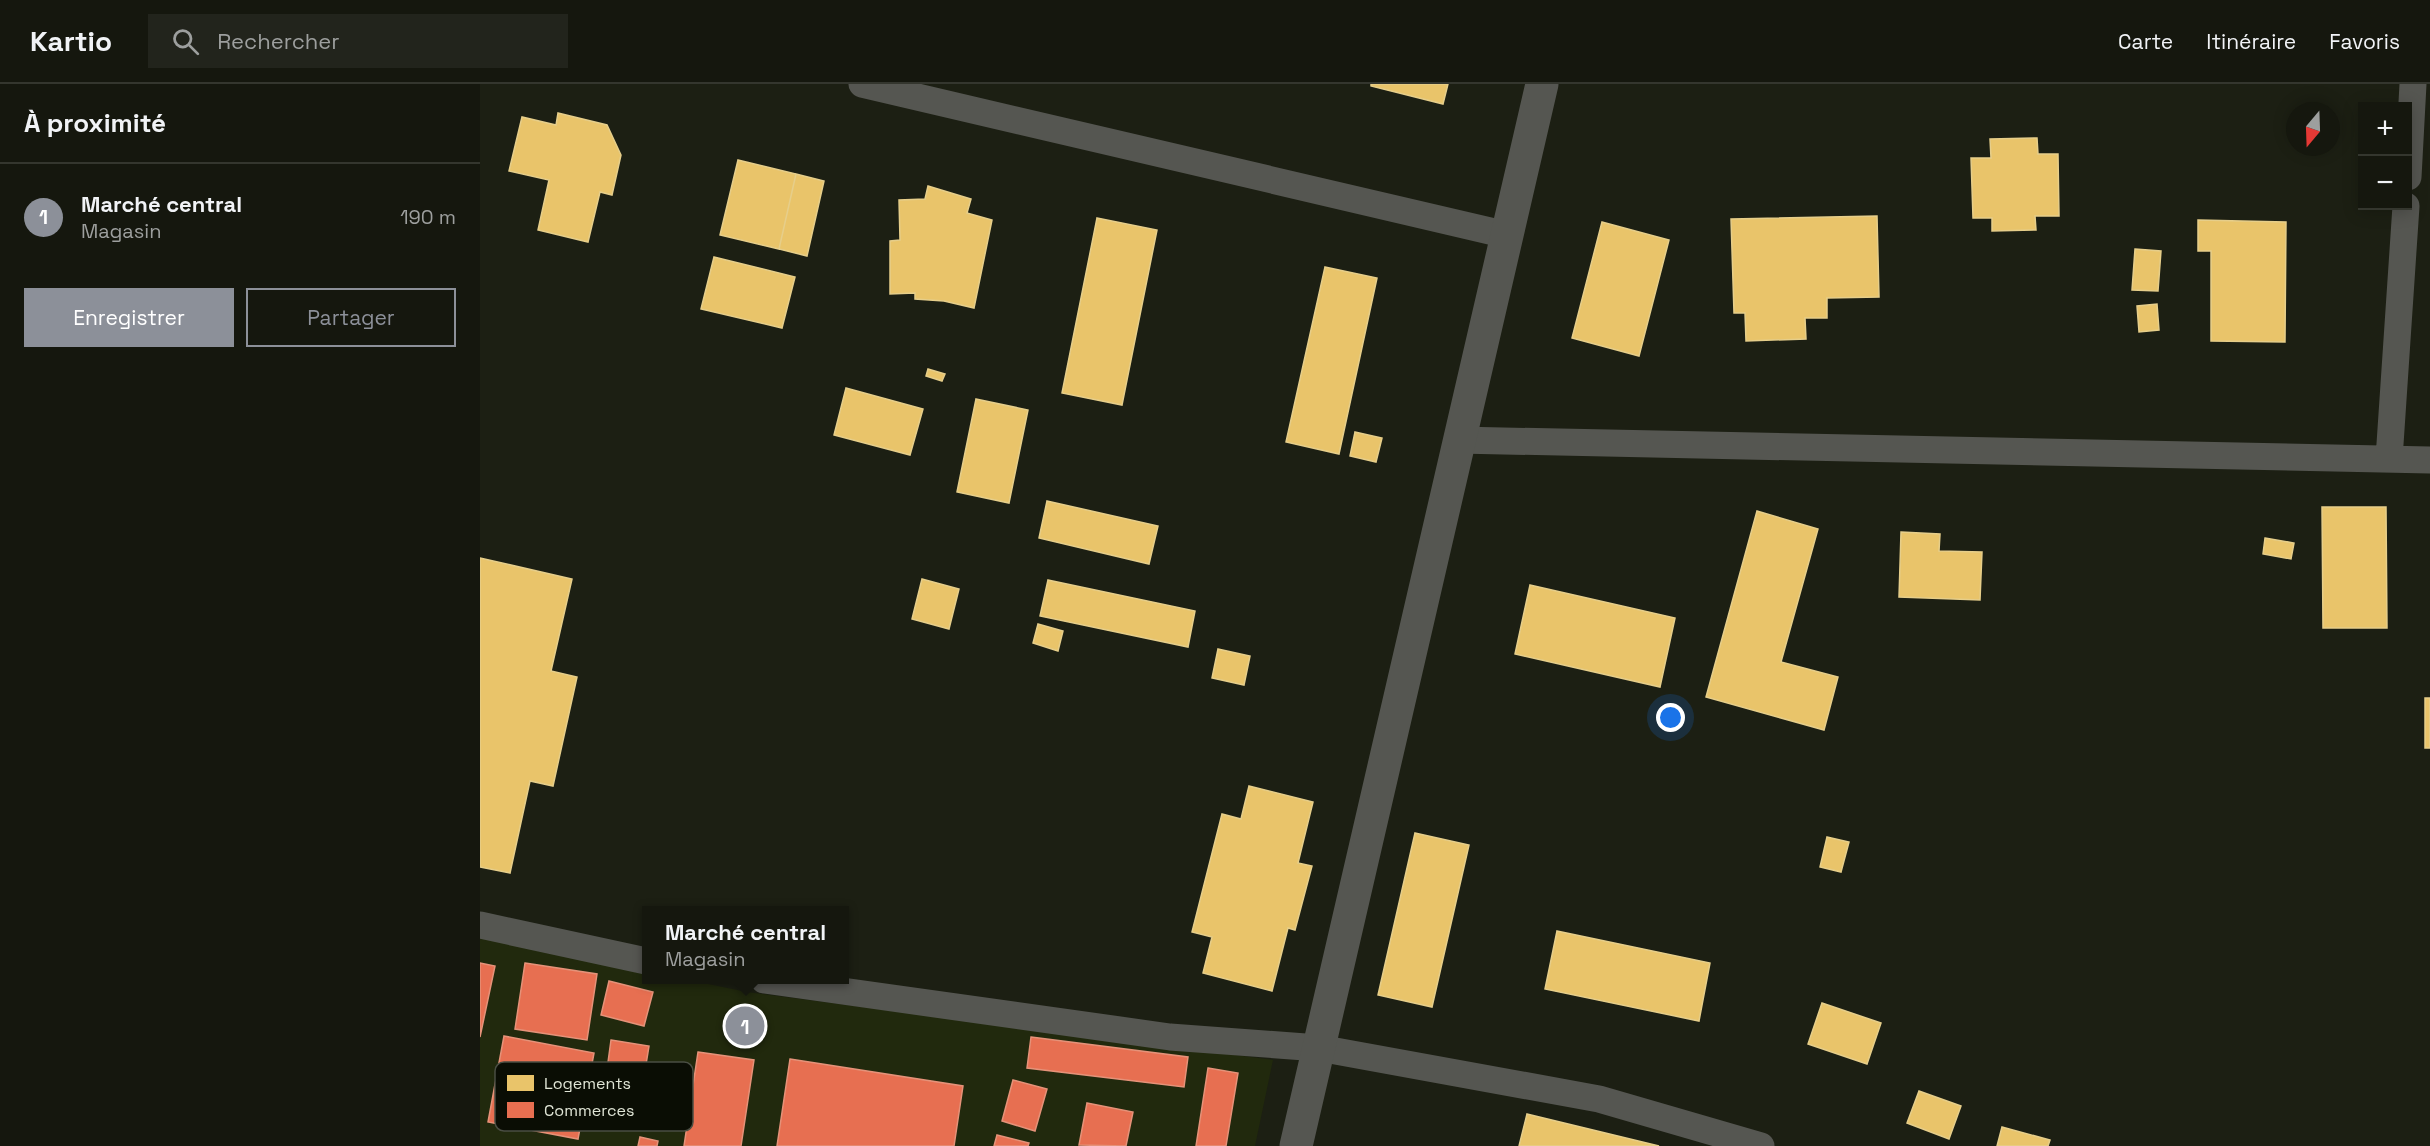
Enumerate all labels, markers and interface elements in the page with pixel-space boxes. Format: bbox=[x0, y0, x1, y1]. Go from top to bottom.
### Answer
search box bbox=[148, 14, 568, 68]
text: Kartio bbox=[30, 23, 112, 59]
icon: search bbox=[169, 25, 202, 58]
text: Rechercher bbox=[217, 27, 340, 55]
text: Carte bbox=[2118, 28, 2173, 55]
text: Itinéraire bbox=[2206, 28, 2296, 55]
text: Favoris bbox=[2329, 28, 2400, 55]
north arrow bbox=[2286, 102, 2340, 156]
map controls bbox=[2358, 102, 2412, 210]
button: + bbox=[2358, 102, 2412, 156]
text: À proximité bbox=[24, 106, 166, 140]
button: − bbox=[2358, 156, 2412, 210]
text: Marché central bbox=[81, 190, 242, 218]
text: 1 bbox=[39, 204, 48, 230]
text: 190 m bbox=[400, 204, 456, 230]
text: Magasin bbox=[81, 218, 162, 244]
button: Enregistrer bbox=[24, 288, 234, 347]
button: Partager bbox=[246, 288, 456, 347]
your location bbox=[1656, 703, 1685, 732]
popup bbox=[642, 906, 849, 984]
text: Marché central bbox=[665, 918, 826, 946]
text: Magasin bbox=[665, 946, 745, 972]
pin: 1 bbox=[726, 1004, 764, 1048]
legend bbox=[495, 1062, 693, 1131]
text: Logements bbox=[544, 1073, 631, 1094]
text: Commerces bbox=[544, 1100, 634, 1121]

